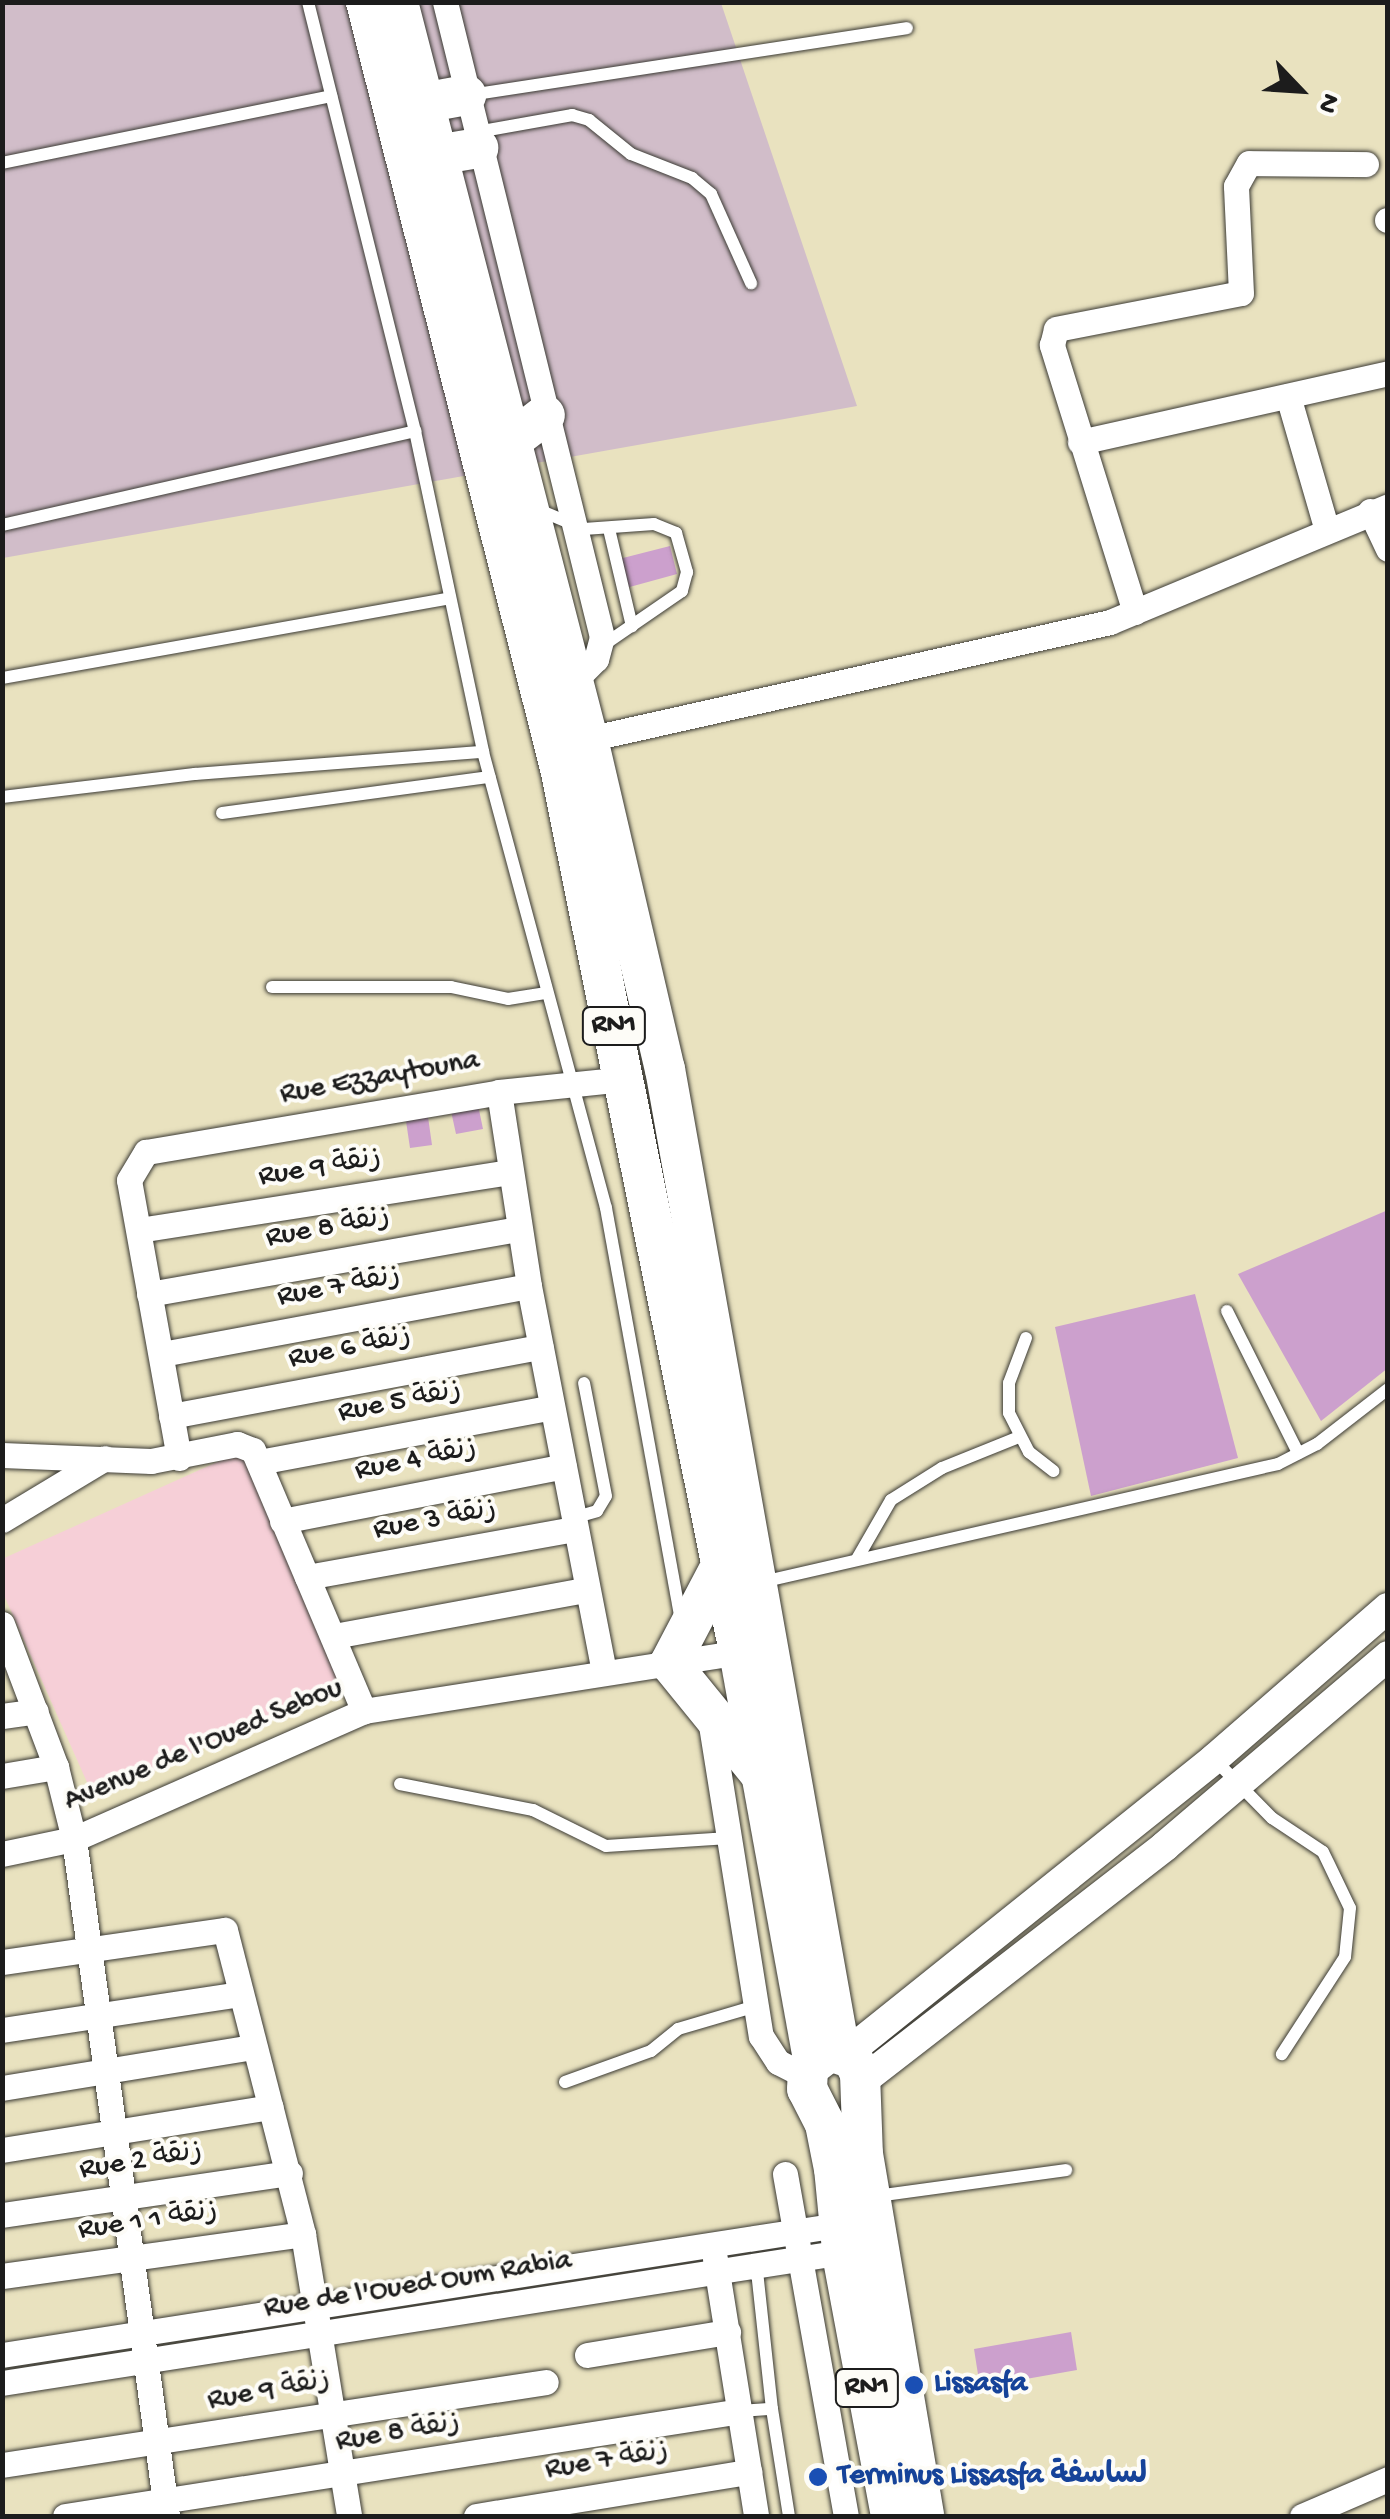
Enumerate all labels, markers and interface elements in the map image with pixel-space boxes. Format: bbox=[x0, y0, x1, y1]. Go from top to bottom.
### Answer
north arrow bbox=[1250, 40, 1350, 140]
text: N bbox=[1309, 88, 1346, 118]
road number: RN1 bbox=[582, 1003, 646, 1049]
street label: Rue Ezzaytouna bbox=[278, 1044, 482, 1114]
street label: Rue 9 زنقة bbox=[256, 1142, 384, 1196]
street label: Rue 8 زنقة bbox=[263, 1200, 393, 1258]
street label: Rue 7 زنقة bbox=[275, 1259, 403, 1317]
street label: Rue 6 زنقة bbox=[286, 1320, 414, 1378]
street label: Rue 5 زنقة bbox=[335, 1373, 465, 1433]
street label: Rue 4 زنقة bbox=[352, 1432, 480, 1490]
street label: Rue 3 زنقة bbox=[371, 1492, 499, 1550]
street label: Avenue de l'Oued Sebou bbox=[59, 1671, 349, 1821]
street label: Rue 2 زنقة bbox=[77, 2135, 205, 2189]
street label: Rue 1 زنقة 1 bbox=[76, 2194, 220, 2250]
street label: Rue de l'Oued Oum Rabia bbox=[262, 2244, 574, 2328]
street label: Rue 9 زنقة bbox=[205, 2364, 333, 2420]
road number: RN1 bbox=[834, 2365, 900, 2411]
place label: Lissasfa bbox=[934, 2367, 1027, 2403]
marker: Lissasfa bbox=[903, 2374, 925, 2396]
street label: Rue 8 زنقة bbox=[333, 2406, 463, 2462]
street label: Rue 7 زنقة bbox=[543, 2435, 671, 2489]
place label: Terminus Lissasfa لساسفة bbox=[838, 2459, 1147, 2495]
marker: Terminus Lissasfa لساسفة bbox=[807, 2466, 829, 2488]

